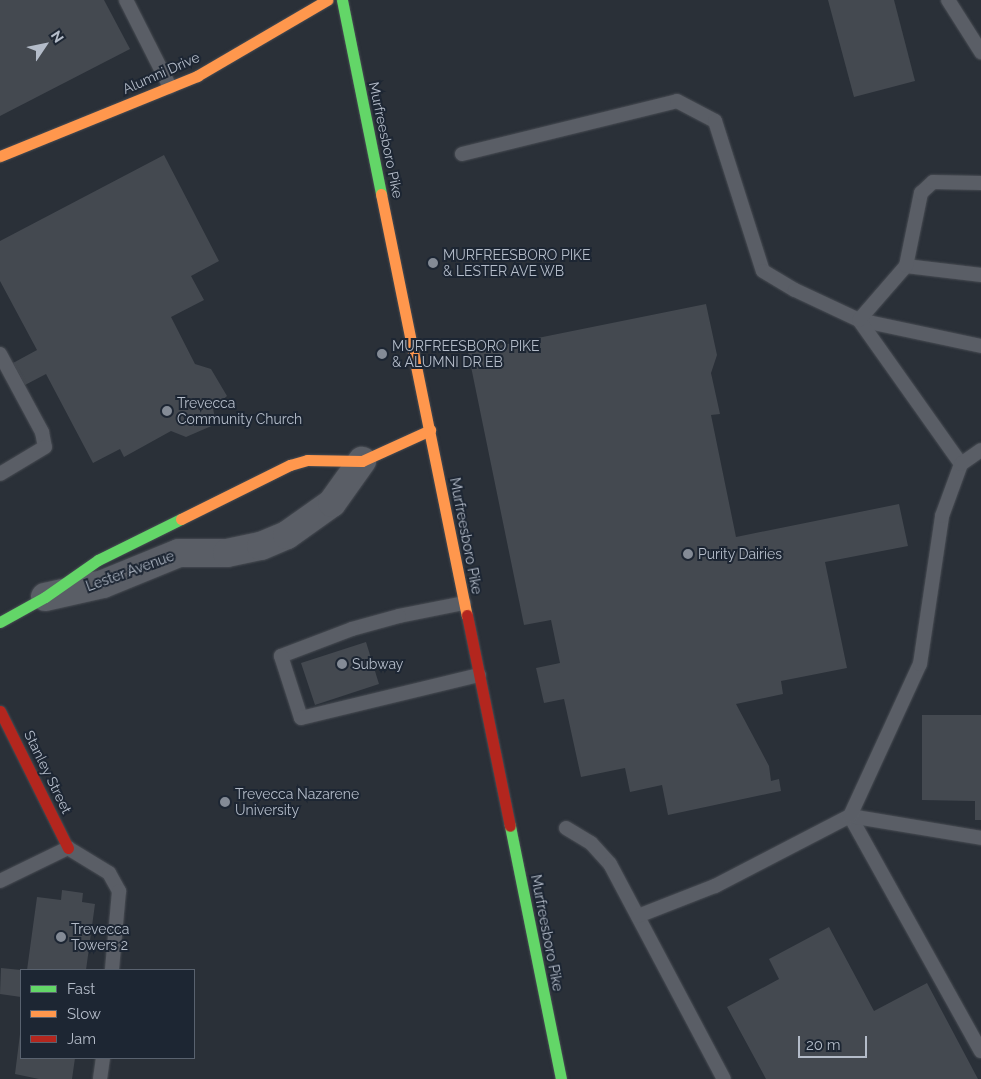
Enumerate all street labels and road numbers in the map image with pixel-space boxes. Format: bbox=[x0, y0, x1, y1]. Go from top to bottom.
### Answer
street label: Alumni Drive bbox=[120, 49, 202, 97]
street label: Murfreesboro Pike bbox=[365, 80, 407, 200]
street label: Murfreesboro Pike bbox=[446, 476, 486, 596]
street label: Lester Avenue bbox=[83, 547, 177, 595]
street label: Stanley Street bbox=[21, 728, 75, 816]
street label: Murfreesboro Pike bbox=[527, 873, 567, 993]

